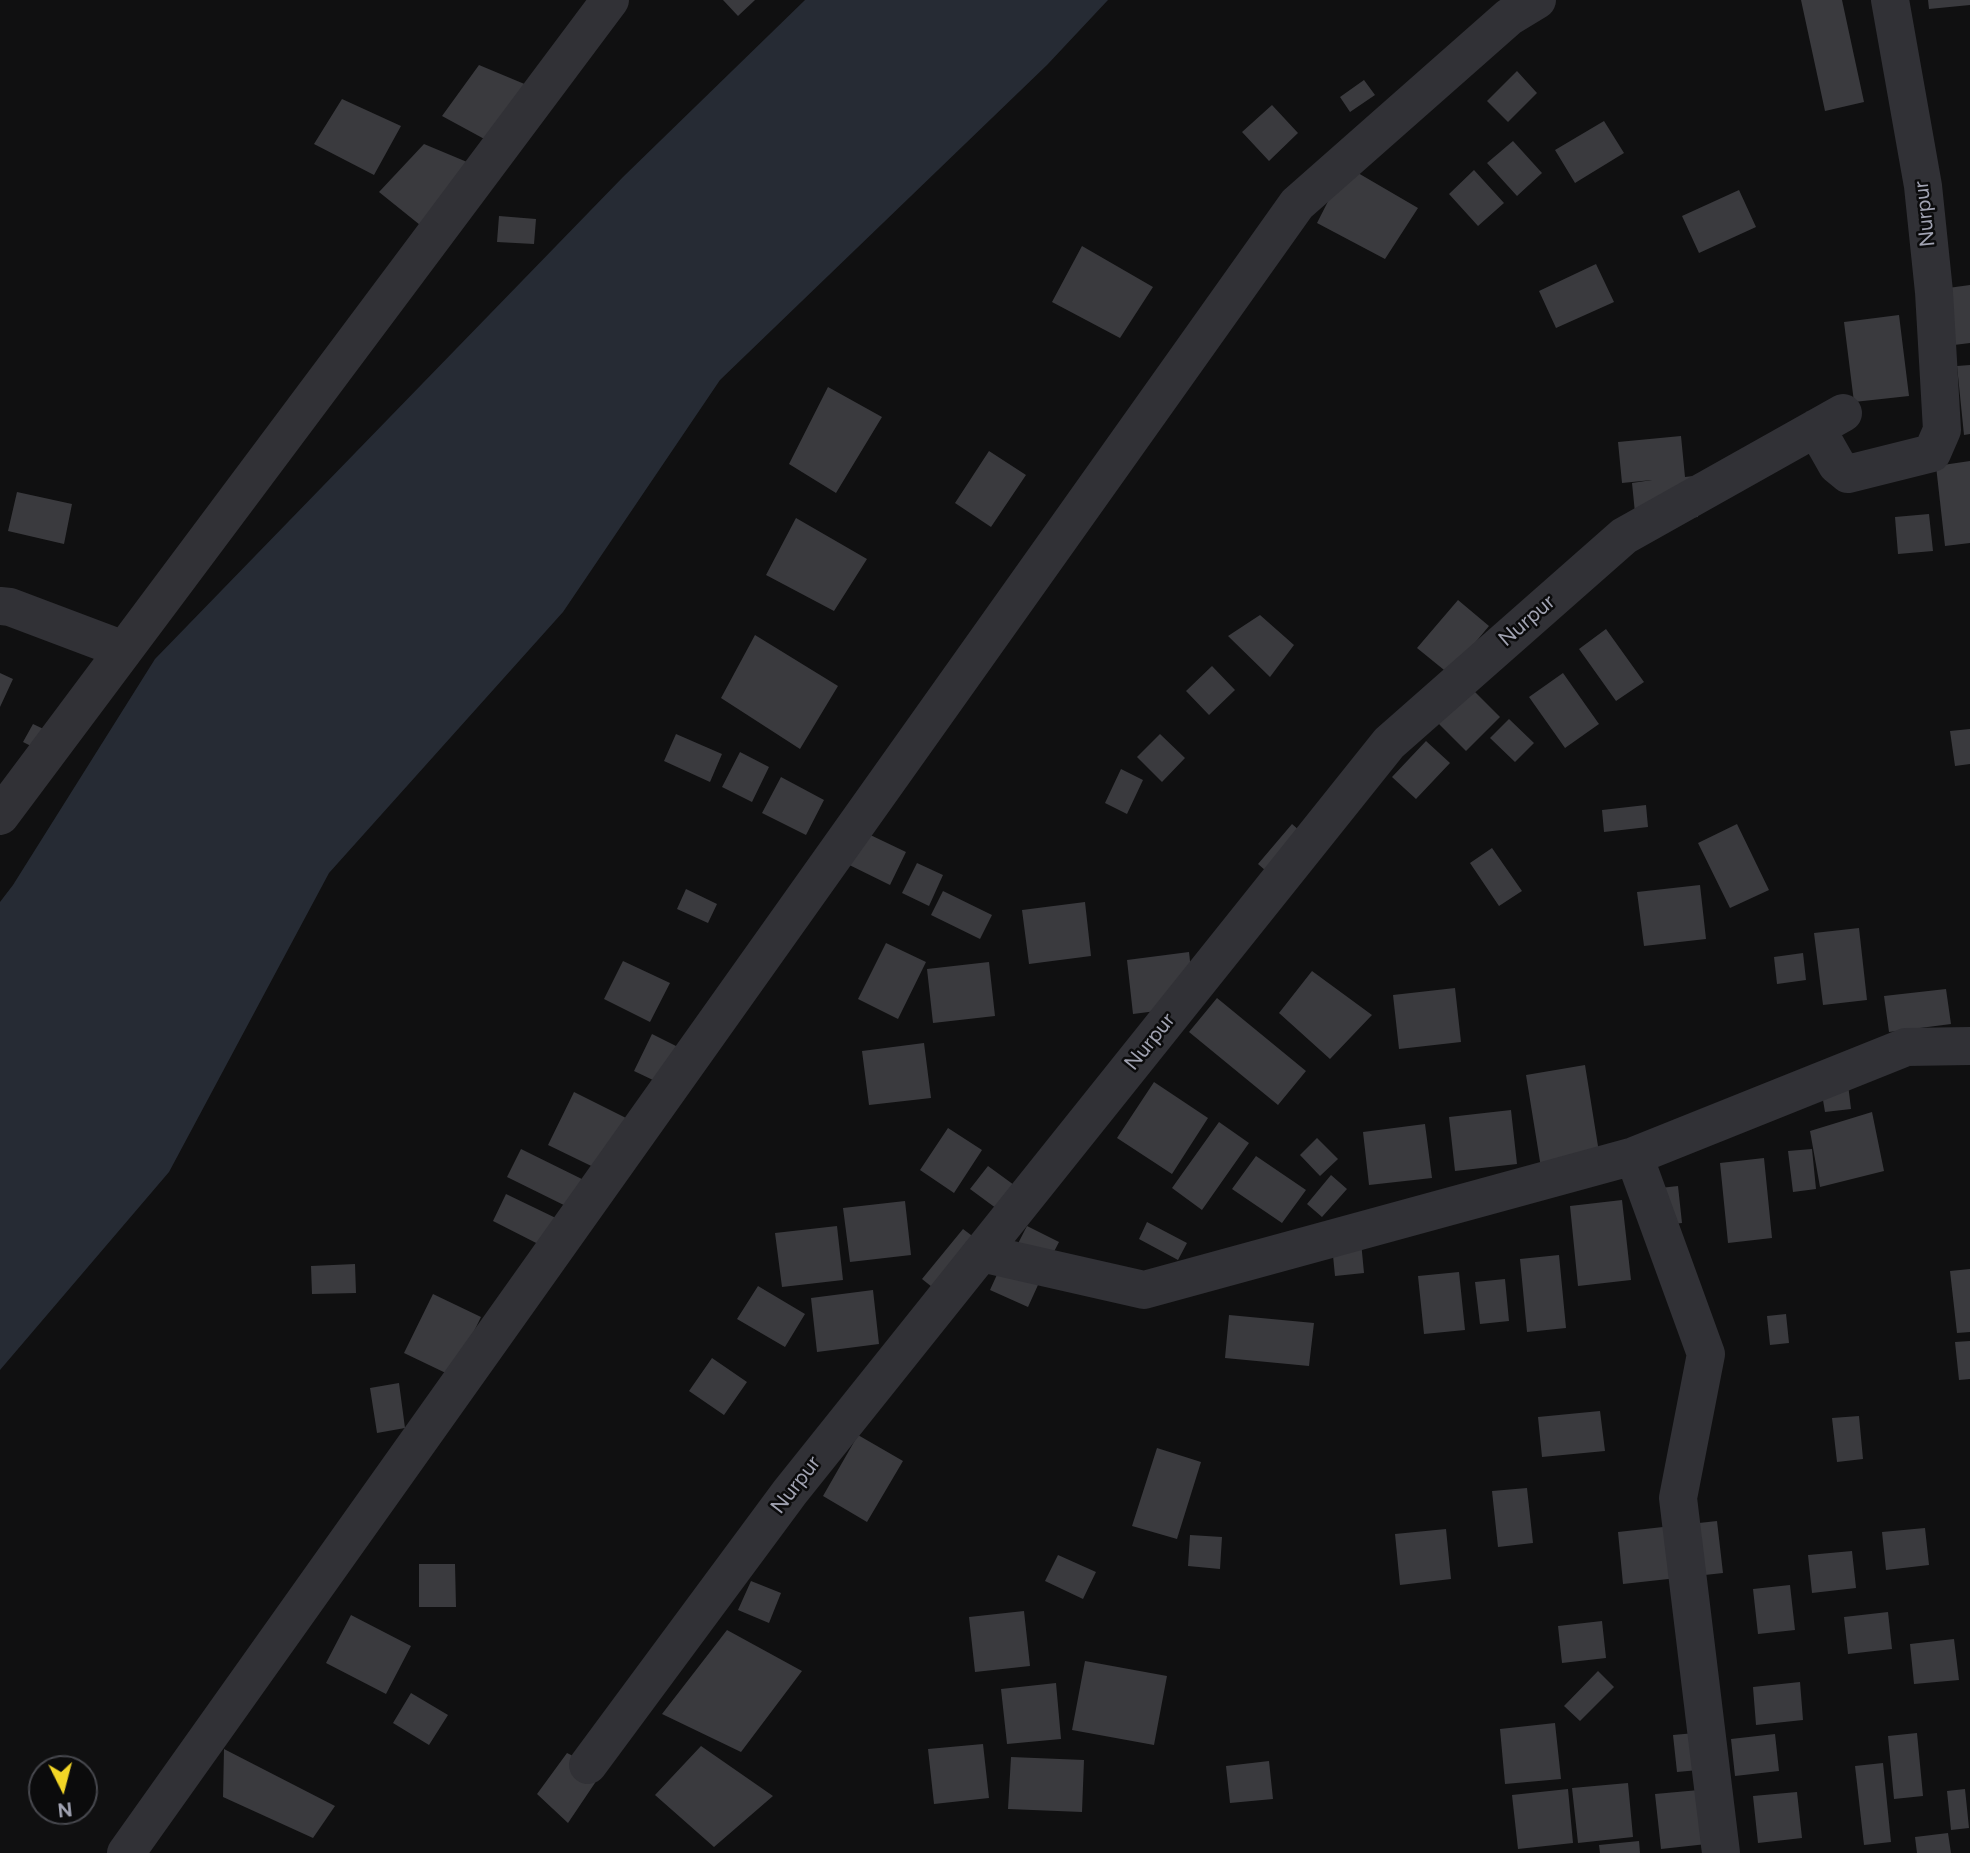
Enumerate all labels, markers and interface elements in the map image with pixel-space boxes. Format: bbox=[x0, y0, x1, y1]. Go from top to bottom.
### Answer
street label: Nurpur bbox=[1909, 180, 1941, 248]
street label: Nurpur bbox=[1494, 590, 1560, 652]
street label: Nurpur bbox=[1119, 1008, 1181, 1076]
street label: Nurpur bbox=[766, 1451, 826, 1519]
north arrow bbox=[28, 1755, 98, 1825]
text: N bbox=[57, 1797, 74, 1822]

